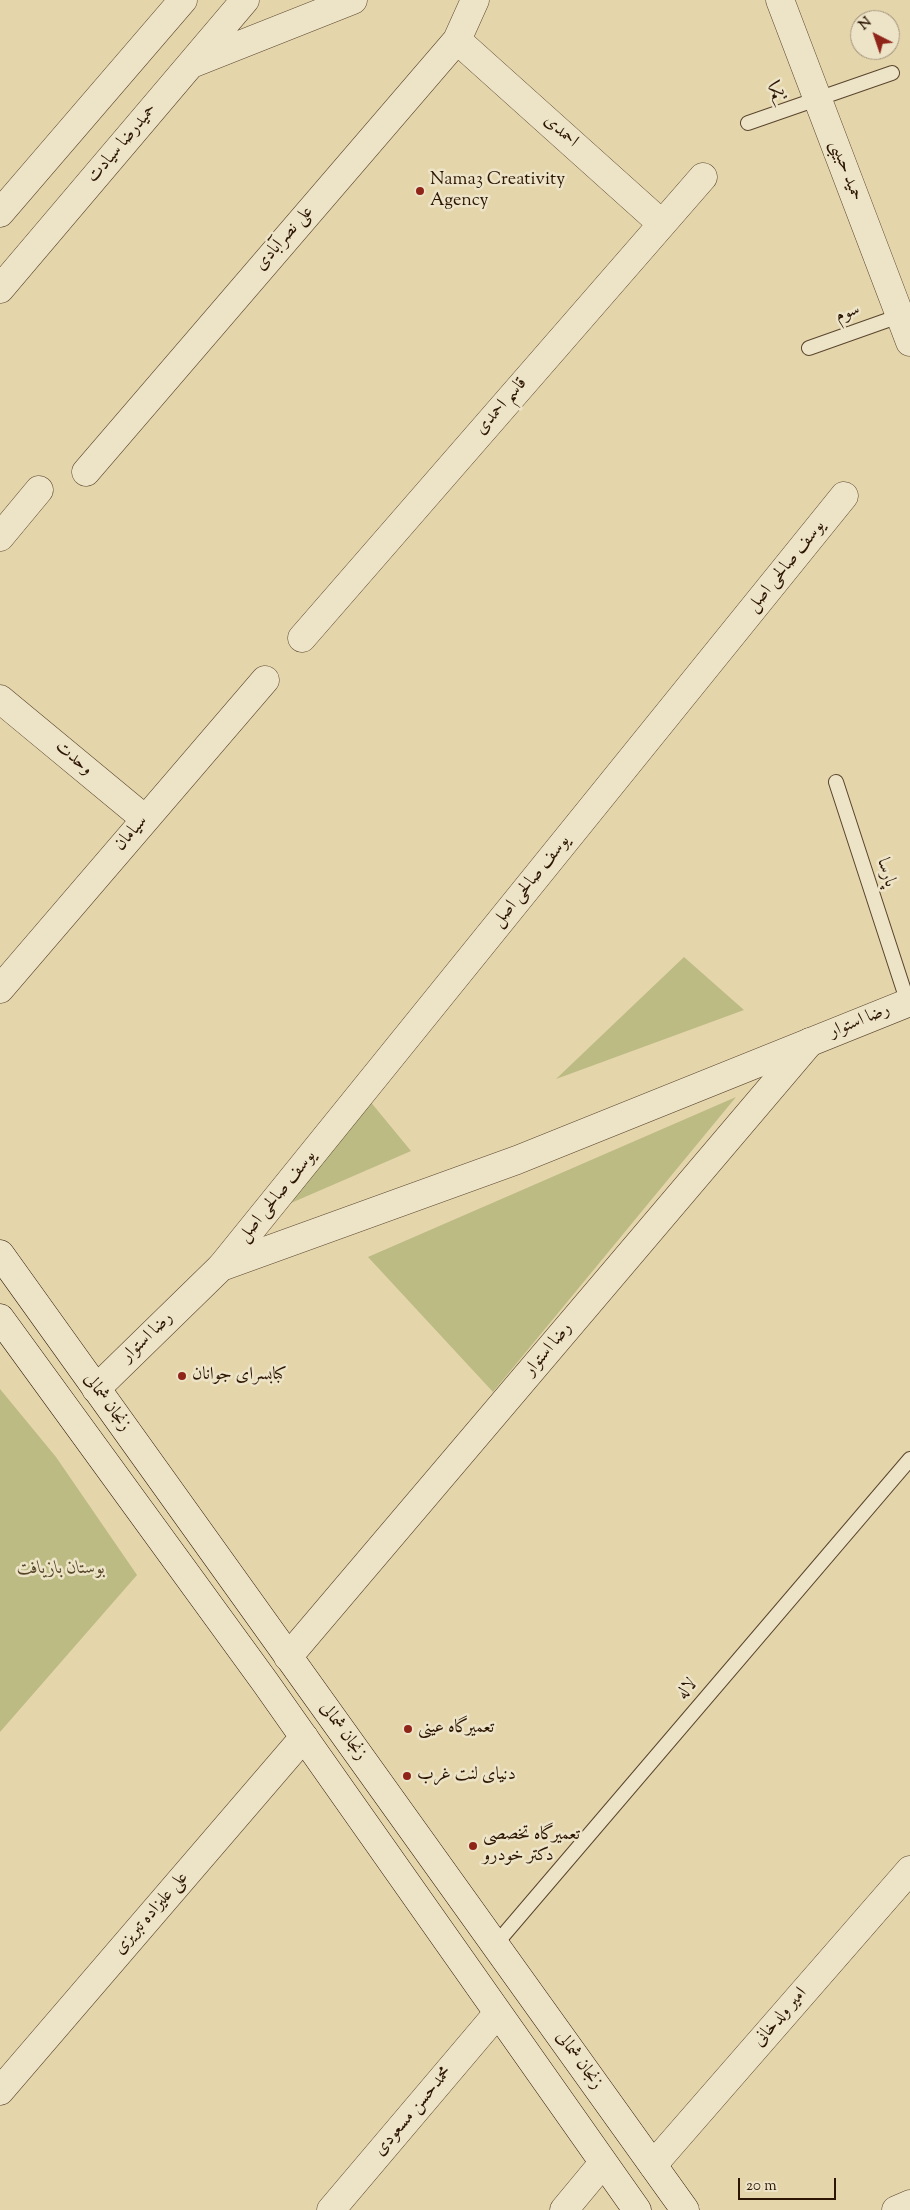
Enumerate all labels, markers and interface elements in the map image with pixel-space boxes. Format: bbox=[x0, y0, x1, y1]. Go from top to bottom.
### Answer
north arrow bbox=[850, 10, 900, 60]
text: N bbox=[855, 13, 877, 36]
street label: یکم bbox=[766, 80, 788, 106]
street label: حمیدرضا سیادت bbox=[83, 100, 163, 188]
street label: احمدی bbox=[538, 111, 582, 153]
street label: حمید حبیبی bbox=[824, 137, 866, 205]
place label: Nama3 Creativity Agency bbox=[430, 170, 565, 212]
marker: Nama3 Creativity Agency bbox=[414, 185, 426, 197]
street label: علی نصرآبادی bbox=[251, 202, 319, 276]
street label: سوم bbox=[833, 300, 863, 328]
street label: قاسم احمدی bbox=[471, 374, 533, 440]
street label: یوسف صالحی اصل bbox=[743, 517, 831, 617]
street label: وحدت bbox=[49, 737, 97, 781]
street label: سیامان bbox=[111, 812, 153, 856]
street label: یوسف صالحی اصل bbox=[488, 832, 576, 932]
street label: پارسا bbox=[870, 856, 900, 890]
street label: رضا استوار bbox=[827, 1000, 893, 1044]
street label: یوسف صالحی اصل bbox=[234, 1147, 322, 1247]
street label: رضا استوار bbox=[118, 1308, 178, 1368]
street label: رضا استوار bbox=[520, 1319, 578, 1381]
place label: کبابسرای جوانان bbox=[192, 1365, 287, 1387]
street label: زنجان شمالی bbox=[78, 1370, 134, 1436]
marker: کبابسرای جوانان bbox=[176, 1370, 188, 1382]
park label: بوستان بازیافت bbox=[17, 1559, 105, 1581]
street label: لاله bbox=[673, 1675, 703, 1705]
street label: زنجان شمالی bbox=[314, 1699, 370, 1765]
place label: تعمیرگاه عینی bbox=[418, 1718, 494, 1740]
marker: تعمیرگاه عینی bbox=[402, 1723, 414, 1735]
place label: دنیای لنت غرب bbox=[417, 1765, 516, 1787]
marker: دنیای لنت غرب bbox=[401, 1770, 413, 1782]
place label: تعمیرگاه تخصصی دکتر خودرو bbox=[483, 1825, 580, 1868]
marker: تعمیرگاه تخصصی دکتر خودرو bbox=[467, 1840, 479, 1852]
street label: علی علیزاده تبریزی bbox=[110, 1868, 194, 1960]
street label: امیر ولدخانی bbox=[749, 1984, 813, 2052]
street label: زنجان شمالی bbox=[550, 2028, 606, 2094]
street label: محمدحسن مسعودی bbox=[370, 2063, 458, 2161]
scale bar bbox=[740, 2168, 838, 2200]
text: 20 m bbox=[746, 2176, 777, 2197]

